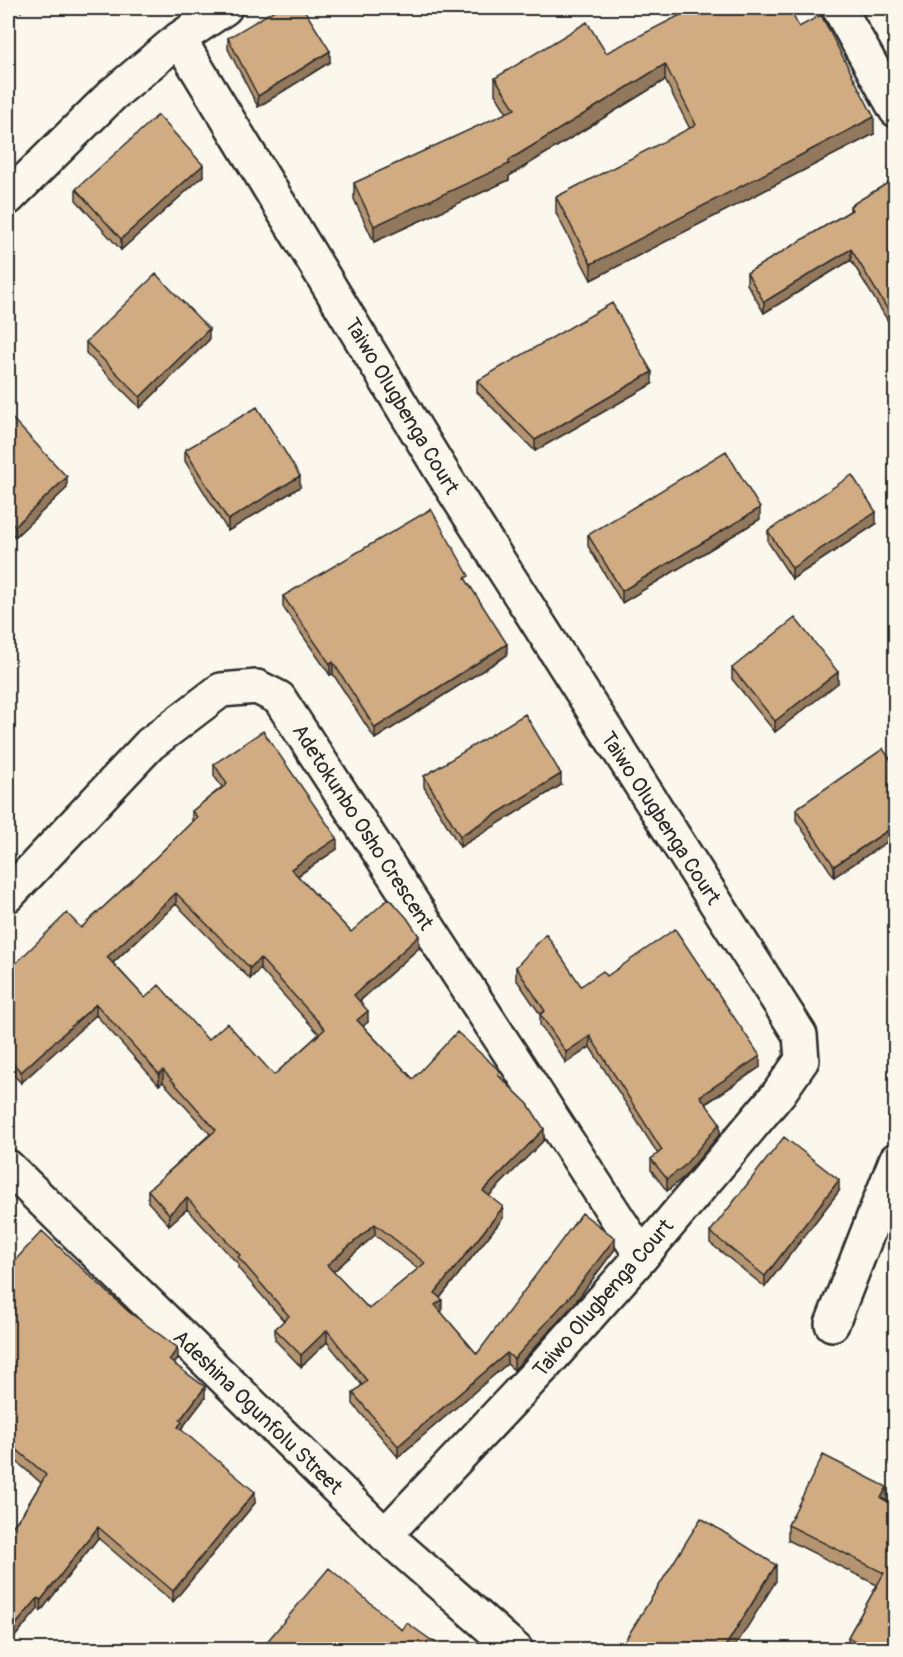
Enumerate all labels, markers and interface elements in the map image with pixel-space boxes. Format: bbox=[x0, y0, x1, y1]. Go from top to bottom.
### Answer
street label: Taiwo Olugbenga Court bbox=[338, 313, 465, 500]
street label: Adetokunbo Osho Crescent bbox=[286, 719, 440, 936]
street label: Taiwo Olugbenga Court bbox=[594, 727, 727, 910]
street label: Taiwo Olugbenga Court bbox=[527, 1213, 680, 1383]
street label: Adeshina Ogunfolu Street bbox=[167, 1324, 349, 1501]

